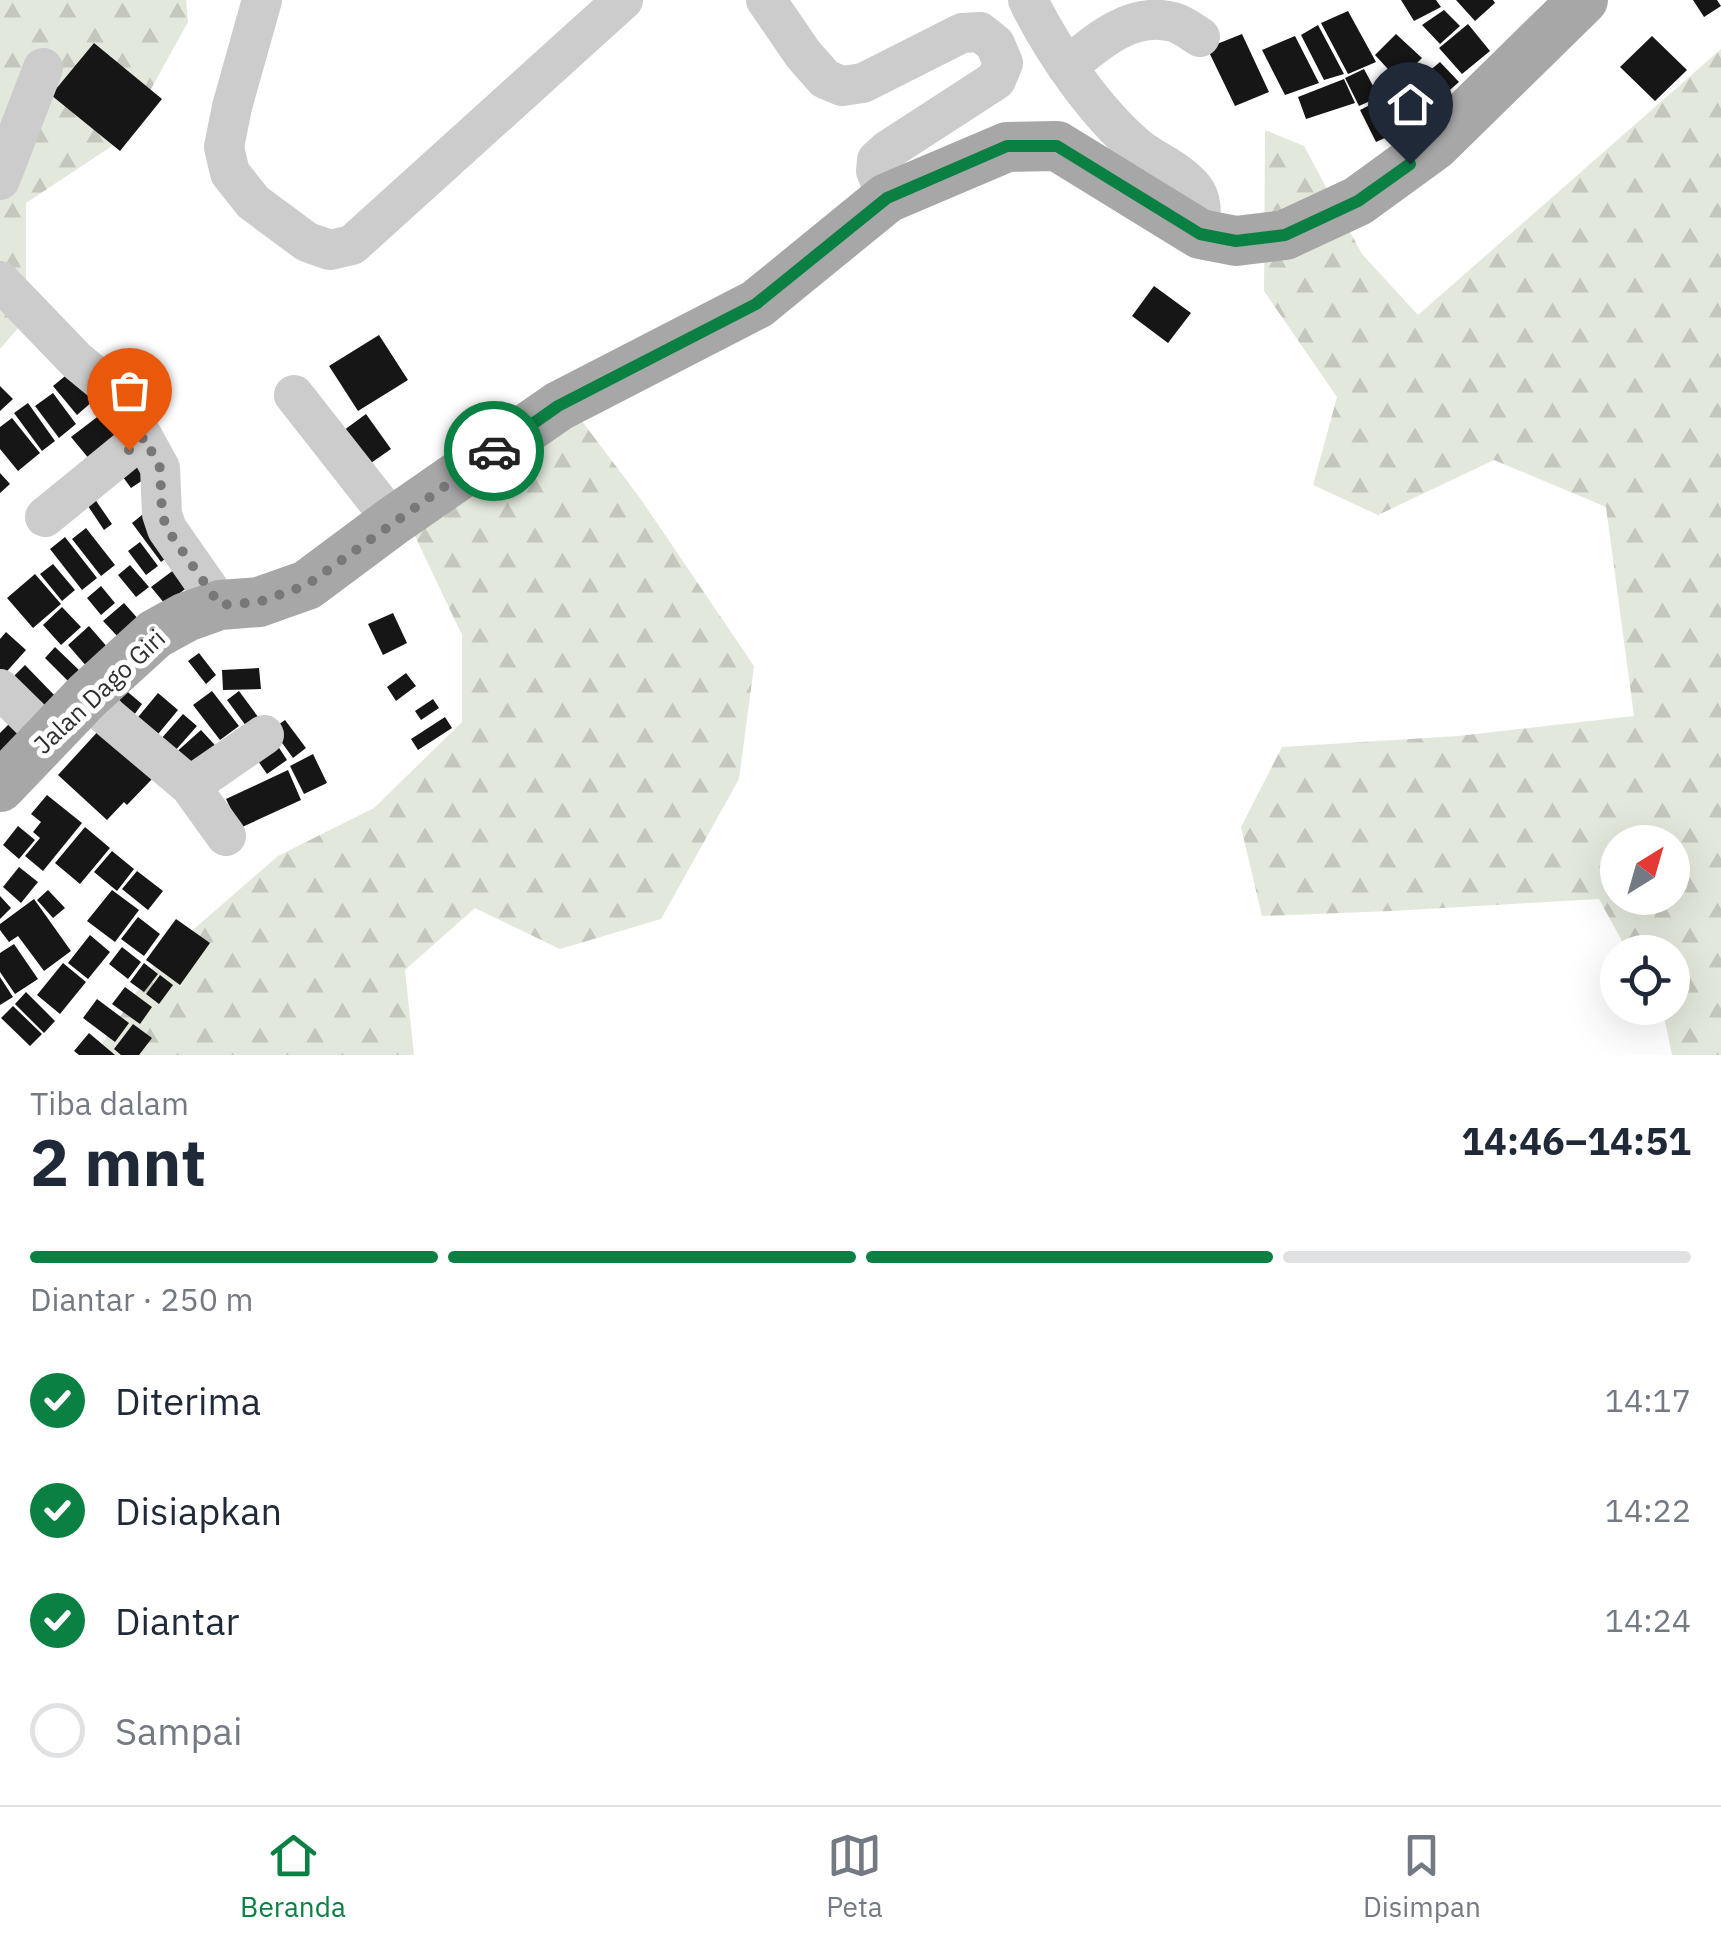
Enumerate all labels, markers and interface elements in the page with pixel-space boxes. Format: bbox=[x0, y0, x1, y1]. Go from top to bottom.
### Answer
pin bbox=[1368, 62, 1453, 165]
icon: home bbox=[1383, 77, 1438, 132]
pin bbox=[87, 348, 172, 451]
icon: bag bbox=[102, 363, 157, 418]
courier bbox=[444, 401, 544, 501]
icon: car bbox=[467, 424, 522, 479]
street label: Jalan Dago Giri bbox=[26, 621, 172, 761]
north arrow bbox=[1600, 825, 1690, 915]
map controls bbox=[1600, 825, 1690, 1025]
button: locate bbox=[1600, 935, 1690, 1025]
text: Tiba dalam bbox=[30, 1082, 189, 1124]
text: 14:46–14:51 bbox=[1461, 1116, 1691, 1165]
text: 2 mnt bbox=[30, 1119, 206, 1204]
text: Diantar · 250 m bbox=[30, 1278, 253, 1320]
icon: check bbox=[30, 1373, 85, 1428]
text: Diterima bbox=[115, 1376, 261, 1425]
text: 14:17 bbox=[1605, 1379, 1691, 1421]
icon: check bbox=[30, 1483, 85, 1538]
text: Disiapkan bbox=[115, 1486, 282, 1535]
text: 14:22 bbox=[1605, 1489, 1691, 1531]
icon: check bbox=[30, 1593, 85, 1648]
text: Diantar bbox=[115, 1596, 239, 1645]
text: 14:24 bbox=[1605, 1599, 1691, 1641]
text: Sampai bbox=[115, 1706, 242, 1755]
tab: Beranda bbox=[240, 1828, 346, 1925]
tab: Peta bbox=[826, 1828, 883, 1925]
tab: Disimpan bbox=[1363, 1828, 1481, 1925]

